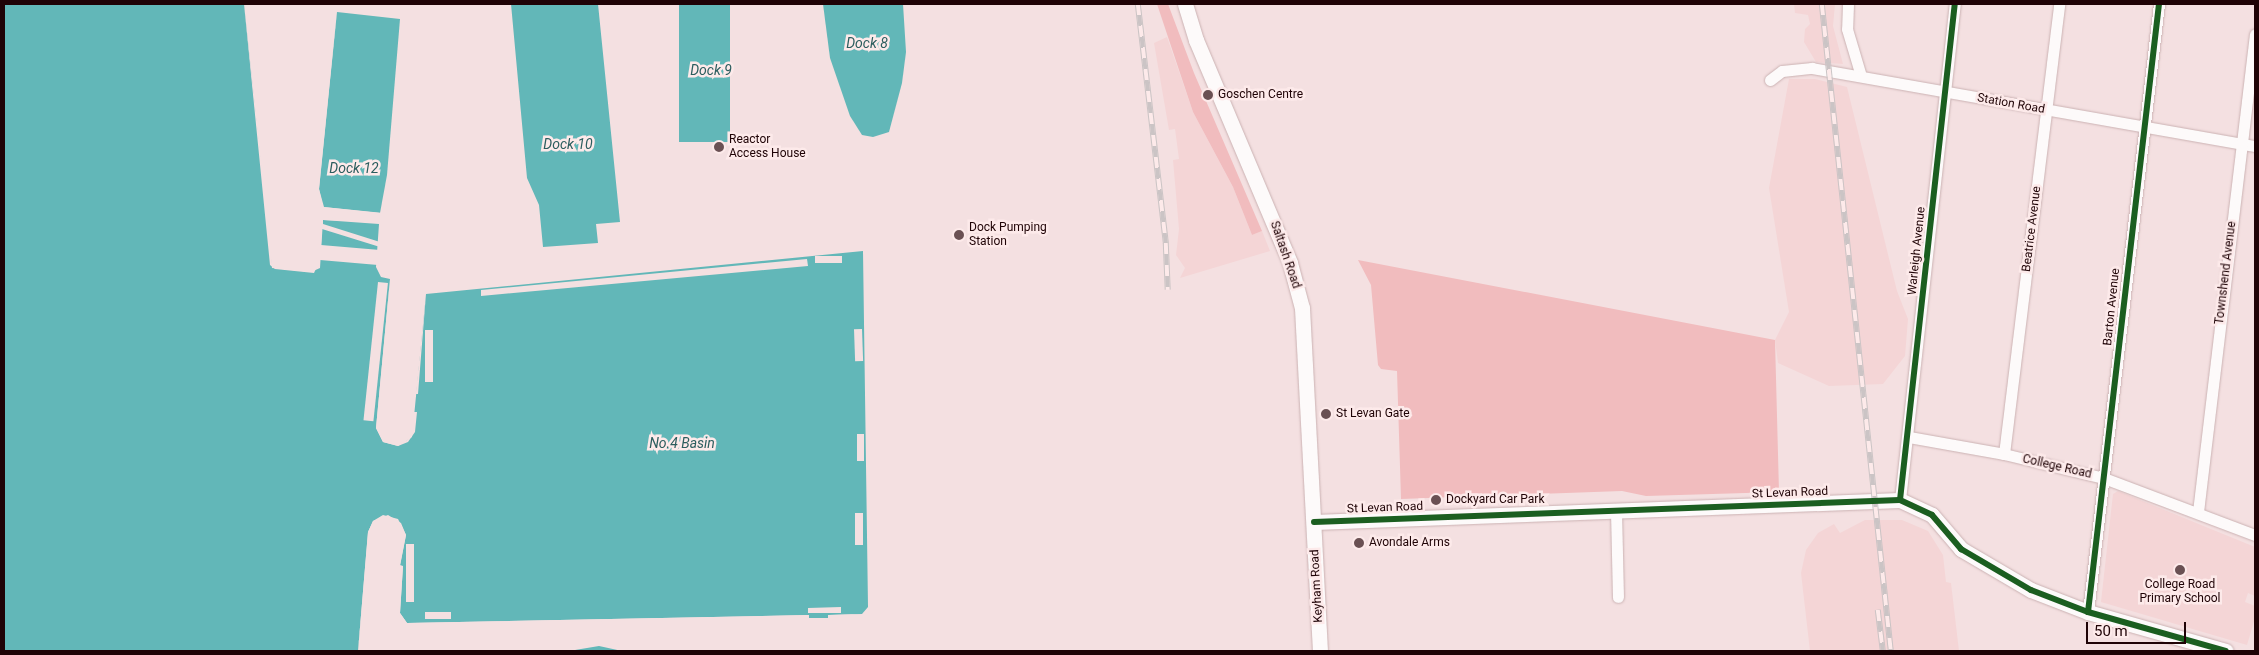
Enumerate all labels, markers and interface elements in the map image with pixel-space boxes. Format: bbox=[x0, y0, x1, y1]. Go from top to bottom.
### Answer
water label: Dock 8 bbox=[846, 35, 888, 51]
water label: Dock 9 bbox=[690, 62, 732, 78]
place label: Goschen Centre bbox=[1218, 88, 1303, 102]
marker: Goschen Centre bbox=[1202, 89, 1214, 101]
street label: Station Road bbox=[1976, 91, 2046, 117]
place label: Reactor Access House bbox=[729, 133, 806, 161]
water label: Dock 10 bbox=[543, 136, 593, 152]
marker: Reactor Access House bbox=[713, 141, 725, 153]
water label: Dock 12 bbox=[329, 160, 379, 176]
street label: Beatrice Avenue bbox=[2020, 185, 2044, 273]
street label: Warleigh Avenue bbox=[1905, 206, 1929, 296]
street label: Saltash Road bbox=[1267, 219, 1303, 291]
place label: Dock Pumping Station bbox=[969, 221, 1047, 249]
street label: Townshend Avenue bbox=[2213, 221, 2239, 325]
marker: Dock Pumping Station bbox=[953, 229, 965, 241]
street label: Barton Avenue bbox=[2101, 268, 2123, 346]
place label: St Levan Gate bbox=[1336, 407, 1410, 421]
marker: St Levan Gate bbox=[1320, 408, 1332, 420]
water label: No.4 Basin bbox=[649, 435, 715, 451]
street label: College Road bbox=[2021, 452, 2093, 482]
street label: St Levan Road bbox=[1752, 484, 1828, 502]
place label: Dockyard Car Park bbox=[1446, 493, 1544, 507]
marker: Dockyard Car Park bbox=[1430, 494, 1442, 506]
street label: St Levan Road bbox=[1347, 499, 1423, 517]
place label: Avondale Arms bbox=[1369, 536, 1450, 550]
marker: Avondale Arms bbox=[1353, 537, 1365, 549]
street label: Keyham Road bbox=[1308, 549, 1326, 623]
marker: College Road Primary School bbox=[2174, 564, 2186, 576]
place label: College Road Primary School bbox=[2139, 578, 2221, 606]
scale bar bbox=[2089, 612, 2189, 644]
text: 50 m bbox=[2094, 622, 2128, 640]

